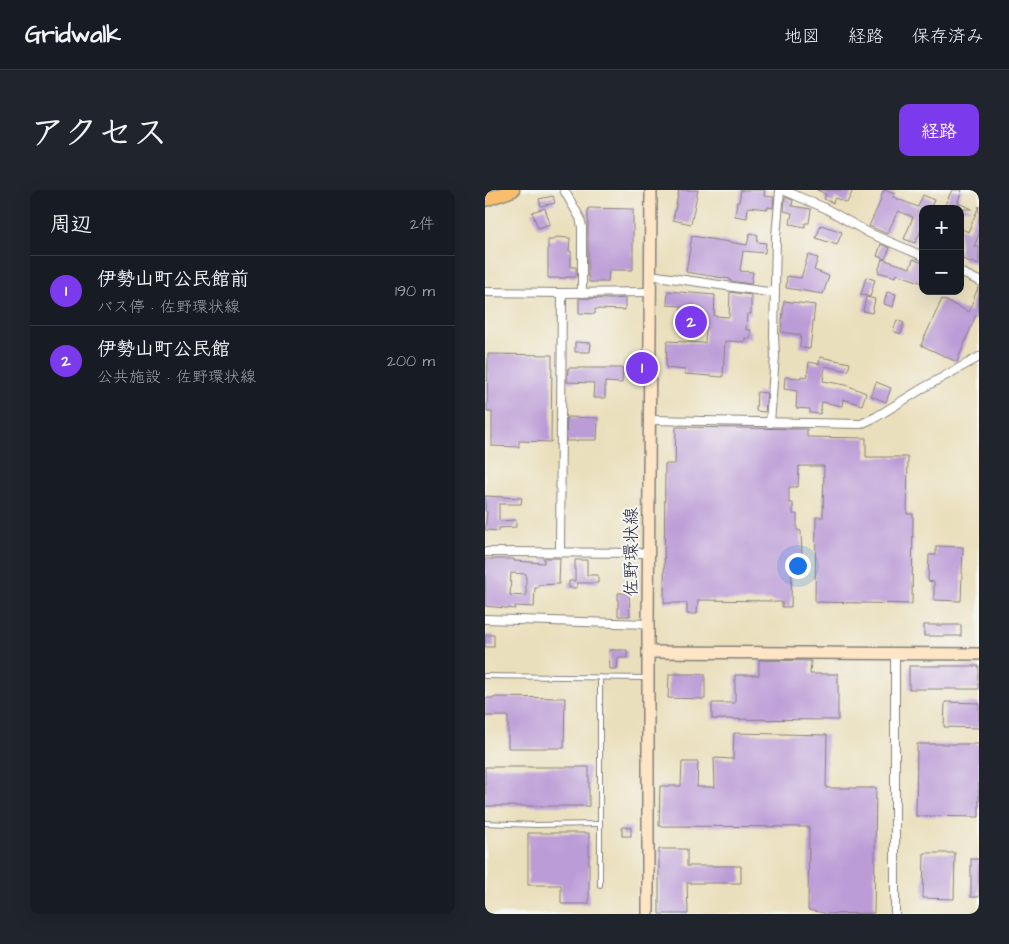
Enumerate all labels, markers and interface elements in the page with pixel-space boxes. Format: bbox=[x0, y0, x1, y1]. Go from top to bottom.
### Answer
text: Gridwalk bbox=[25, 18, 121, 52]
text: 地図 bbox=[784, 24, 820, 49]
text: 経路 bbox=[848, 24, 884, 49]
text: 保存済み bbox=[912, 24, 984, 49]
button: 経路 bbox=[899, 104, 979, 156]
text: アクセス bbox=[30, 109, 168, 158]
map controls bbox=[919, 205, 964, 295]
button: + bbox=[919, 205, 964, 250]
text: 周辺 bbox=[50, 210, 92, 239]
text: 2件 bbox=[410, 213, 435, 235]
button: − bbox=[919, 250, 964, 295]
text: 伊勢山町公民館前 bbox=[97, 266, 249, 293]
text: 1 bbox=[65, 280, 67, 302]
text: 190 m bbox=[395, 280, 435, 302]
text: バス停 · 佐野環状線 bbox=[97, 296, 240, 318]
pin: 2 bbox=[675, 303, 707, 341]
text: 伊勢山町公民館 bbox=[97, 336, 230, 363]
pin: 1 bbox=[626, 349, 658, 387]
text: 2 bbox=[61, 350, 71, 372]
text: 200 m bbox=[387, 350, 435, 372]
text: 公共施設 · 佐野環状線 bbox=[97, 366, 256, 388]
street label: 佐野環状線 bbox=[619, 507, 644, 597]
your location bbox=[785, 553, 811, 579]

